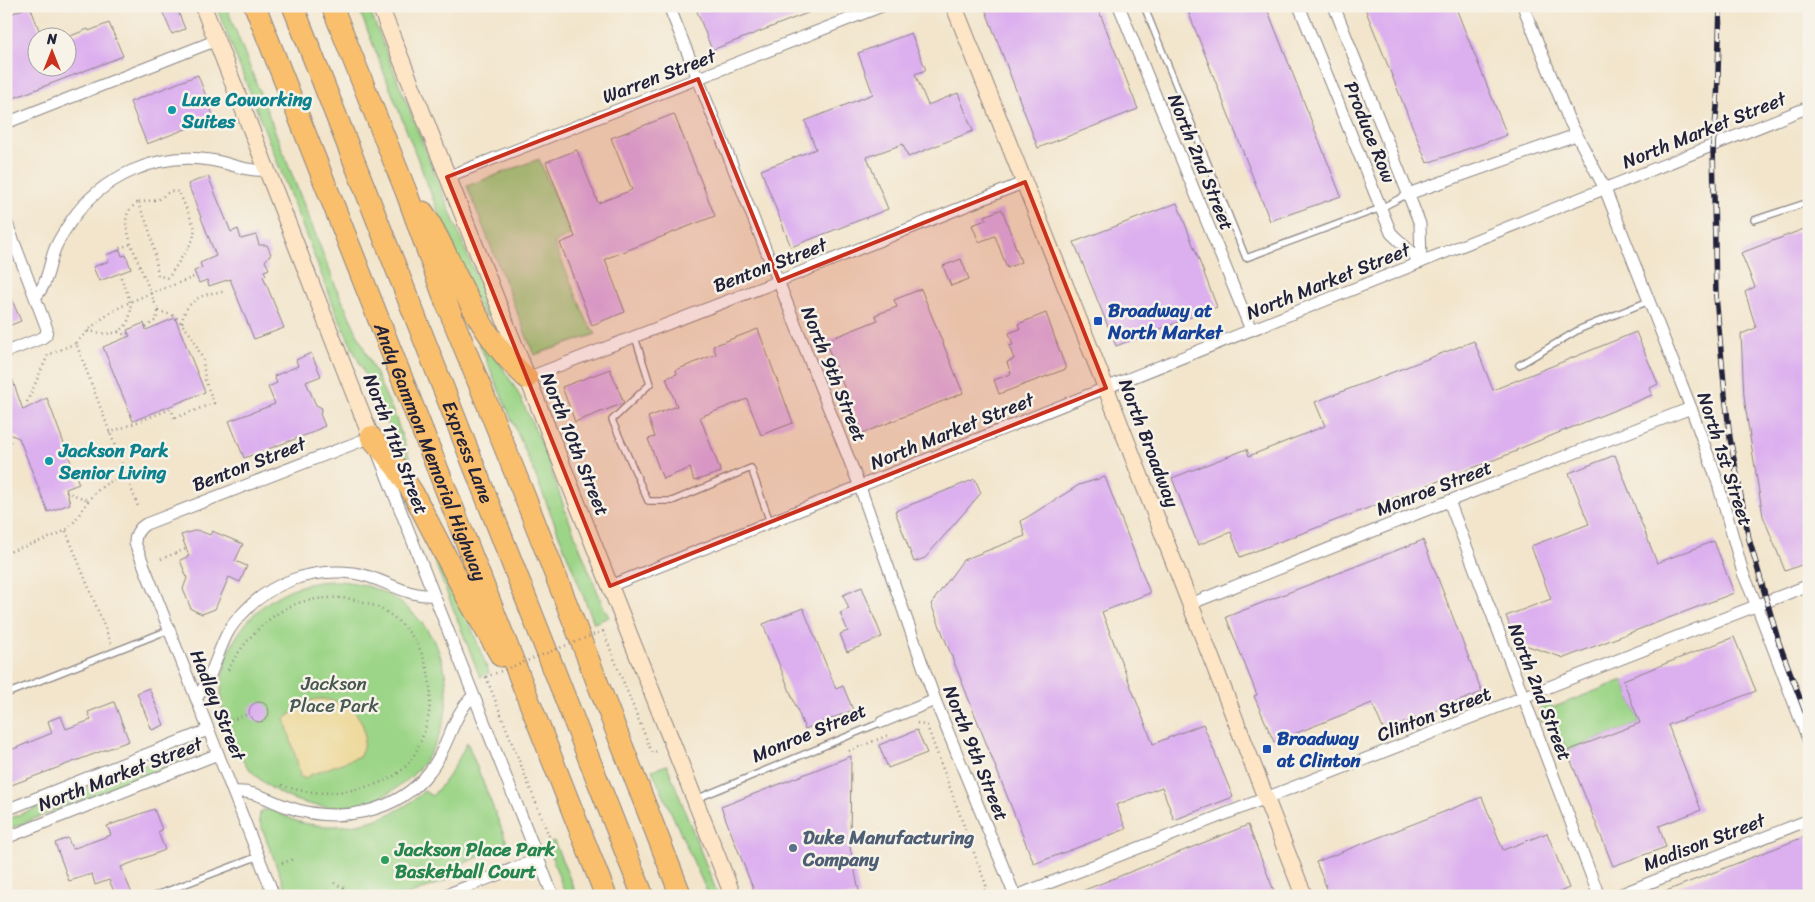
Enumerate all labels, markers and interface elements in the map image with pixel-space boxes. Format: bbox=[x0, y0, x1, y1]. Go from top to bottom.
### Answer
text: N bbox=[46, 27, 57, 52]
north arrow bbox=[28, 28, 78, 78]
street label: Warren Street bbox=[597, 39, 722, 113]
street label: Produce Row bbox=[1335, 76, 1406, 189]
street label: North Market Street bbox=[1617, 82, 1792, 178]
place label: Luxe Coworking Suites bbox=[181, 83, 313, 138]
street label: North 2nd Street bbox=[1159, 89, 1243, 235]
marker: Luxe Coworking Suites bbox=[166, 104, 178, 116]
street label: Benton Street bbox=[708, 228, 833, 302]
street label: North Market Street bbox=[1241, 233, 1416, 329]
place label: Broadway at North Market bbox=[1107, 294, 1224, 349]
street label: North 9th Street bbox=[792, 301, 876, 447]
marker: Broadway at North Market bbox=[1092, 315, 1104, 327]
street label: Andy Gammon Memorial Highway bbox=[364, 316, 497, 586]
street label: North 10th Street bbox=[531, 367, 619, 521]
street label: North 11th Street bbox=[354, 369, 438, 519]
street label: North Broadway bbox=[1109, 374, 1189, 512]
street label: North Market Street bbox=[865, 383, 1040, 479]
street label: North 1st Street bbox=[1688, 388, 1762, 530]
street label: Express Lane bbox=[433, 395, 503, 508]
street label: Benton Street bbox=[187, 427, 312, 501]
place label: Jackson Park Senior Living bbox=[58, 434, 169, 489]
street label: Monroe Street bbox=[1371, 451, 1497, 525]
marker: Jackson Park Senior Living bbox=[43, 455, 55, 467]
street label: North 2nd Street bbox=[1499, 618, 1581, 766]
street label: Hadley Street bbox=[181, 644, 256, 767]
park label: Jackson Place Park bbox=[289, 667, 380, 722]
street label: Clinton Street bbox=[1372, 677, 1496, 751]
street label: North 9th Street bbox=[934, 680, 1018, 826]
street label: Monroe Street bbox=[746, 694, 872, 772]
place label: Broadway at Clinton bbox=[1276, 722, 1361, 777]
street label: North Market Street bbox=[33, 727, 209, 821]
marker: Broadway at Clinton bbox=[1261, 743, 1273, 755]
street label: Madison Street bbox=[1638, 803, 1771, 881]
place label: Duke Manufacturing Company bbox=[802, 821, 975, 876]
place label: Jackson Place Park Basketball Court bbox=[394, 833, 556, 888]
marker: Duke Manufacturing Company bbox=[787, 842, 799, 854]
marker: Jackson Place Park Basketball Court bbox=[379, 854, 391, 866]

